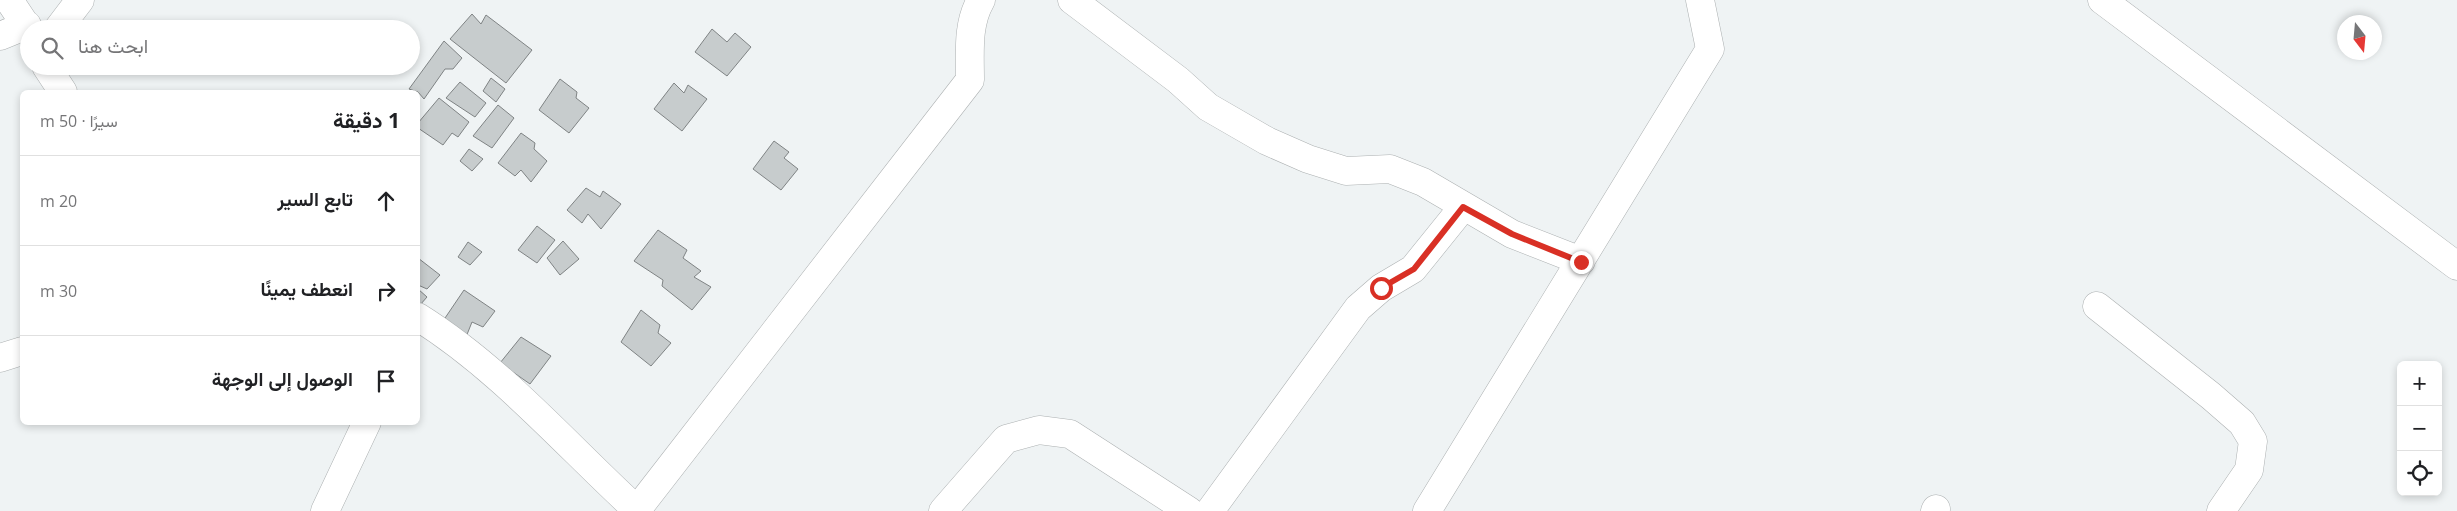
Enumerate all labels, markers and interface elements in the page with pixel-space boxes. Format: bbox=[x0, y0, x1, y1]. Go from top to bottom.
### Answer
north arrow bbox=[2337, 15, 2382, 60]
search box bbox=[20, 20, 420, 75]
text: ابحث هنا bbox=[78, 33, 148, 59]
icon: search bbox=[38, 34, 66, 62]
text: 1 دقيقة bbox=[333, 106, 400, 134]
text: سيرًا · 50 m bbox=[40, 110, 118, 132]
text: تابع السير bbox=[277, 186, 353, 212]
icon: ahead bbox=[372, 187, 400, 215]
text: 20 m bbox=[40, 190, 77, 212]
route end bbox=[1570, 251, 1593, 274]
text: انعطف يمينًا bbox=[260, 276, 353, 302]
icon: right bbox=[372, 277, 400, 305]
route start bbox=[1370, 277, 1393, 300]
text: 30 m bbox=[40, 280, 77, 302]
map controls bbox=[2397, 361, 2442, 496]
button: + bbox=[2397, 361, 2442, 406]
text: الوصول إلى الوجهة bbox=[212, 366, 353, 392]
icon: arrive bbox=[372, 367, 400, 395]
button: − bbox=[2397, 406, 2442, 451]
button: locate bbox=[2397, 451, 2442, 496]

